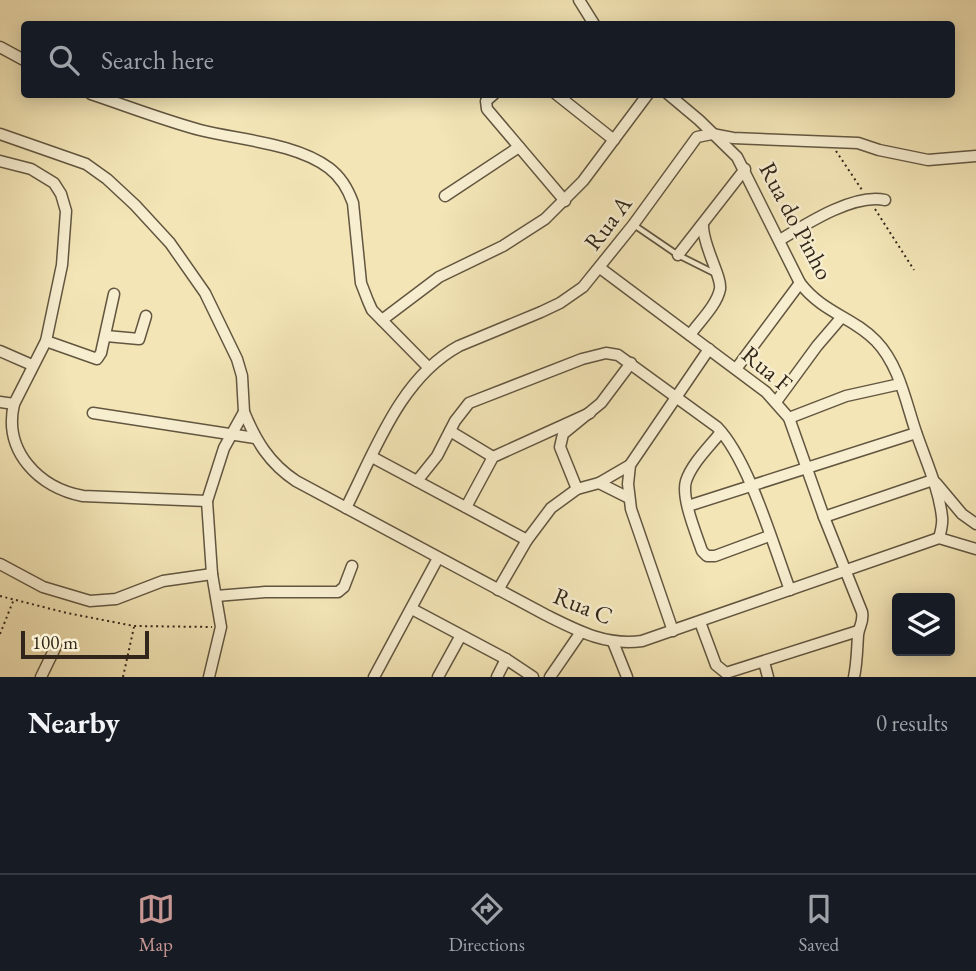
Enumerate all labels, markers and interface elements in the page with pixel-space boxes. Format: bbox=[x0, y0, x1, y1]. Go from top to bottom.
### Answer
search box bbox=[21, 21, 955, 98]
icon: search bbox=[45, 41, 83, 79]
text: Search here bbox=[101, 43, 214, 77]
street label: Rua do Pinho bbox=[752, 157, 840, 285]
street label: Rua A bbox=[577, 189, 638, 256]
street label: Rua F bbox=[736, 339, 799, 399]
street label: Rua C bbox=[549, 580, 617, 631]
map controls bbox=[892, 593, 955, 656]
button: layers bbox=[892, 593, 955, 656]
scale bar bbox=[21, 628, 149, 660]
text: 100 m bbox=[32, 630, 78, 655]
text: Nearby bbox=[28, 703, 120, 742]
text: 0 results bbox=[876, 708, 948, 738]
tab: Map bbox=[137, 890, 175, 957]
tab: Directions bbox=[448, 890, 525, 957]
tab: Saved bbox=[798, 890, 839, 957]

